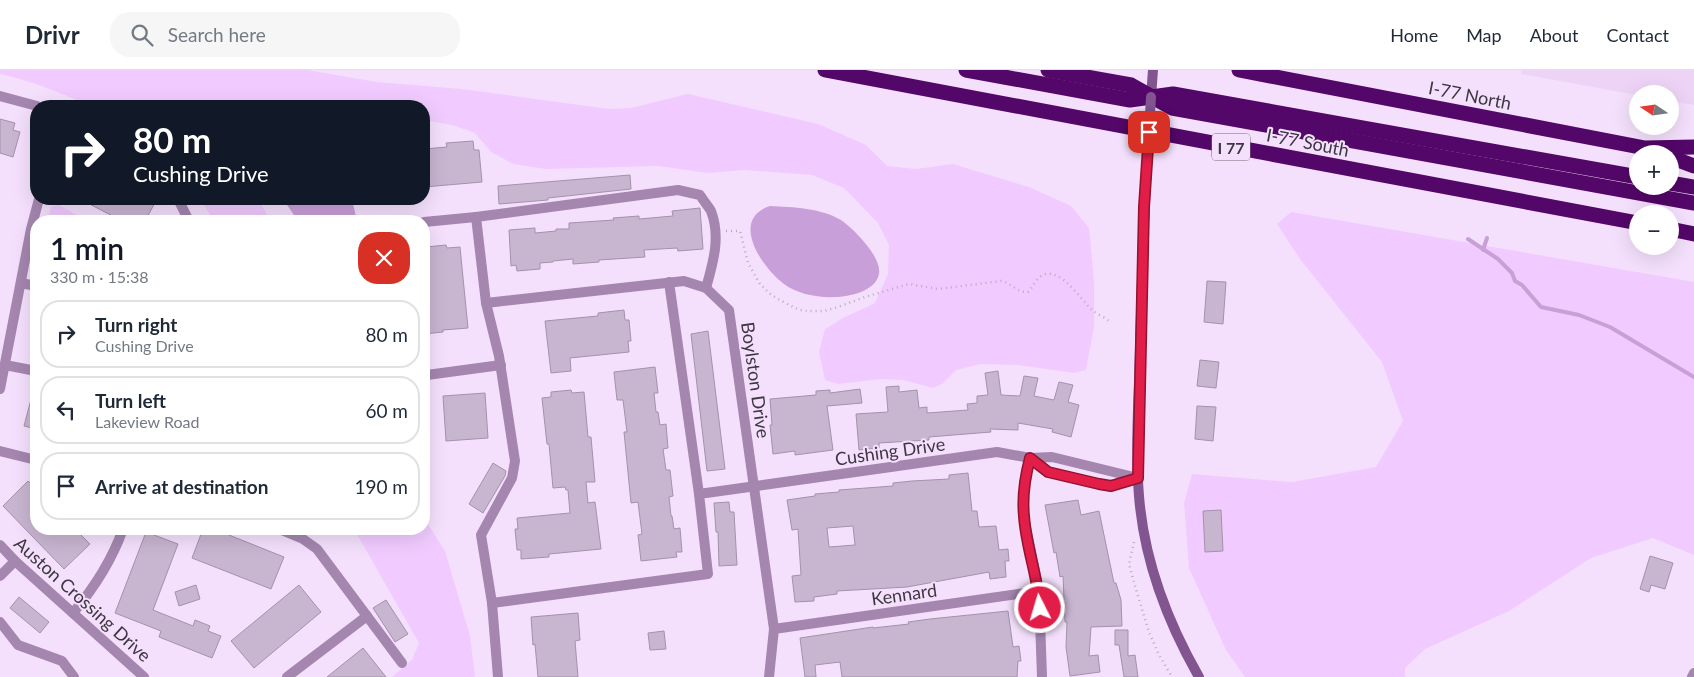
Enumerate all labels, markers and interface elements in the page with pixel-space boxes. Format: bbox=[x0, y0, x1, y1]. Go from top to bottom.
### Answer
search box bbox=[110, 12, 460, 57]
text: Drivr bbox=[25, 20, 80, 49]
icon: search bbox=[128, 21, 156, 49]
text: Search here bbox=[168, 23, 266, 46]
text: Home bbox=[1390, 24, 1438, 46]
text: Map bbox=[1466, 24, 1502, 46]
text: About bbox=[1530, 24, 1579, 46]
text: Contact bbox=[1607, 24, 1669, 46]
street label: I-77 North bbox=[1427, 76, 1513, 114]
north arrow bbox=[1629, 85, 1679, 135]
map controls bbox=[1629, 85, 1679, 255]
pin bbox=[1128, 111, 1170, 153]
text: 80 m bbox=[133, 118, 211, 160]
icon: arrive bbox=[1135, 118, 1163, 146]
icon: right bbox=[50, 120, 115, 185]
street label: I-77 South bbox=[1265, 123, 1351, 161]
road number: I 77 bbox=[1212, 134, 1250, 160]
button: + bbox=[1629, 145, 1679, 195]
text: Cushing Drive bbox=[133, 160, 269, 187]
button: − bbox=[1629, 205, 1679, 255]
text: 1 min bbox=[50, 230, 124, 266]
button: close bbox=[358, 232, 410, 284]
text: 330 m · 15:38 bbox=[50, 267, 149, 286]
text: Turn right bbox=[95, 313, 177, 336]
icon: right bbox=[52, 320, 80, 348]
street label: Boylston Drive bbox=[737, 321, 775, 439]
text: 80 m bbox=[365, 323, 408, 346]
text: Cushing Drive bbox=[95, 336, 194, 355]
text: Turn left bbox=[95, 389, 166, 412]
icon: left bbox=[52, 396, 80, 424]
text: 60 m bbox=[365, 399, 408, 422]
text: Lakeview Road bbox=[95, 412, 199, 431]
street label: Cushing Drive bbox=[834, 432, 946, 470]
icon: arrive bbox=[52, 472, 80, 500]
text: Arrive at destination bbox=[95, 475, 268, 498]
text: 190 m bbox=[354, 475, 408, 498]
street label: Auston Crossing Drive bbox=[10, 532, 156, 666]
street label: Kennard bbox=[870, 579, 938, 609]
position arrow bbox=[1013, 581, 1065, 633]

